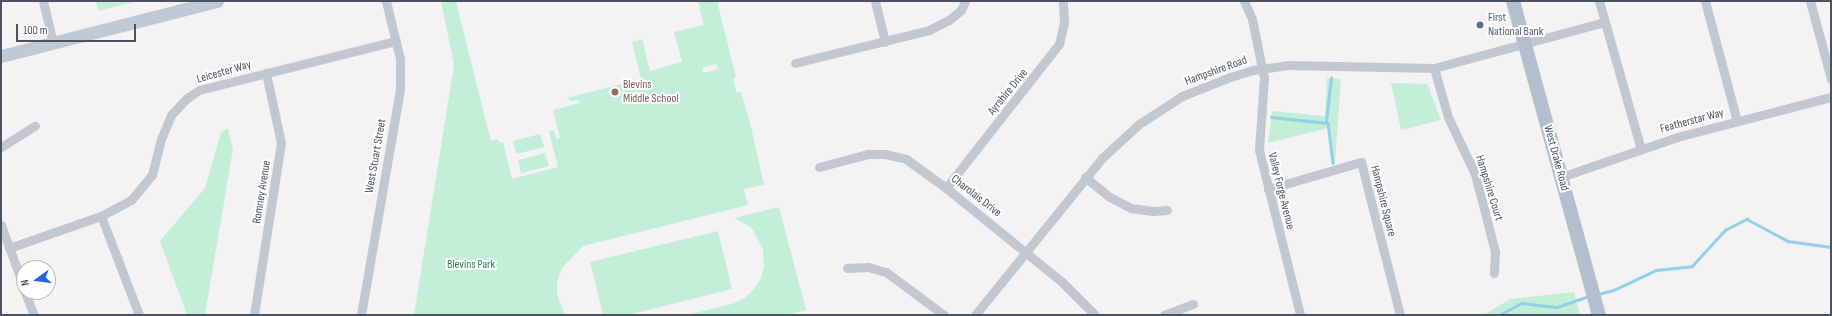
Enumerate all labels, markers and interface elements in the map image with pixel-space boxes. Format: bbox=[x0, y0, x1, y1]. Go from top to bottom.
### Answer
place label: First National Bank bbox=[1488, 11, 1543, 39]
scale bar bbox=[18, 16, 138, 42]
marker: First National Bank bbox=[1475, 20, 1485, 30]
text: 100 m bbox=[23, 23, 48, 38]
street label: Hampshire Road bbox=[1183, 53, 1249, 89]
street label: Leicester Way bbox=[195, 57, 253, 87]
street label: Ayrshire Drive bbox=[985, 66, 1031, 118]
place label: Blevins Middle School bbox=[623, 78, 679, 106]
marker: Blevins Middle School bbox=[610, 87, 620, 97]
street label: Featherstar Way bbox=[1659, 106, 1725, 136]
street label: West Stuart Street bbox=[362, 118, 390, 194]
street label: West Drake Road bbox=[1540, 124, 1572, 192]
street label: Valley Forge Avenue bbox=[1264, 151, 1298, 231]
street label: Hampshire Court bbox=[1472, 153, 1506, 223]
street label: Romney Avenue bbox=[250, 159, 274, 225]
street label: Hampshire Square bbox=[1367, 164, 1399, 238]
street label: Charolais Drive bbox=[948, 172, 1004, 220]
park label: Blevins Park bbox=[447, 258, 495, 272]
north arrow bbox=[16, 260, 56, 300]
text: N bbox=[18, 278, 32, 287]

